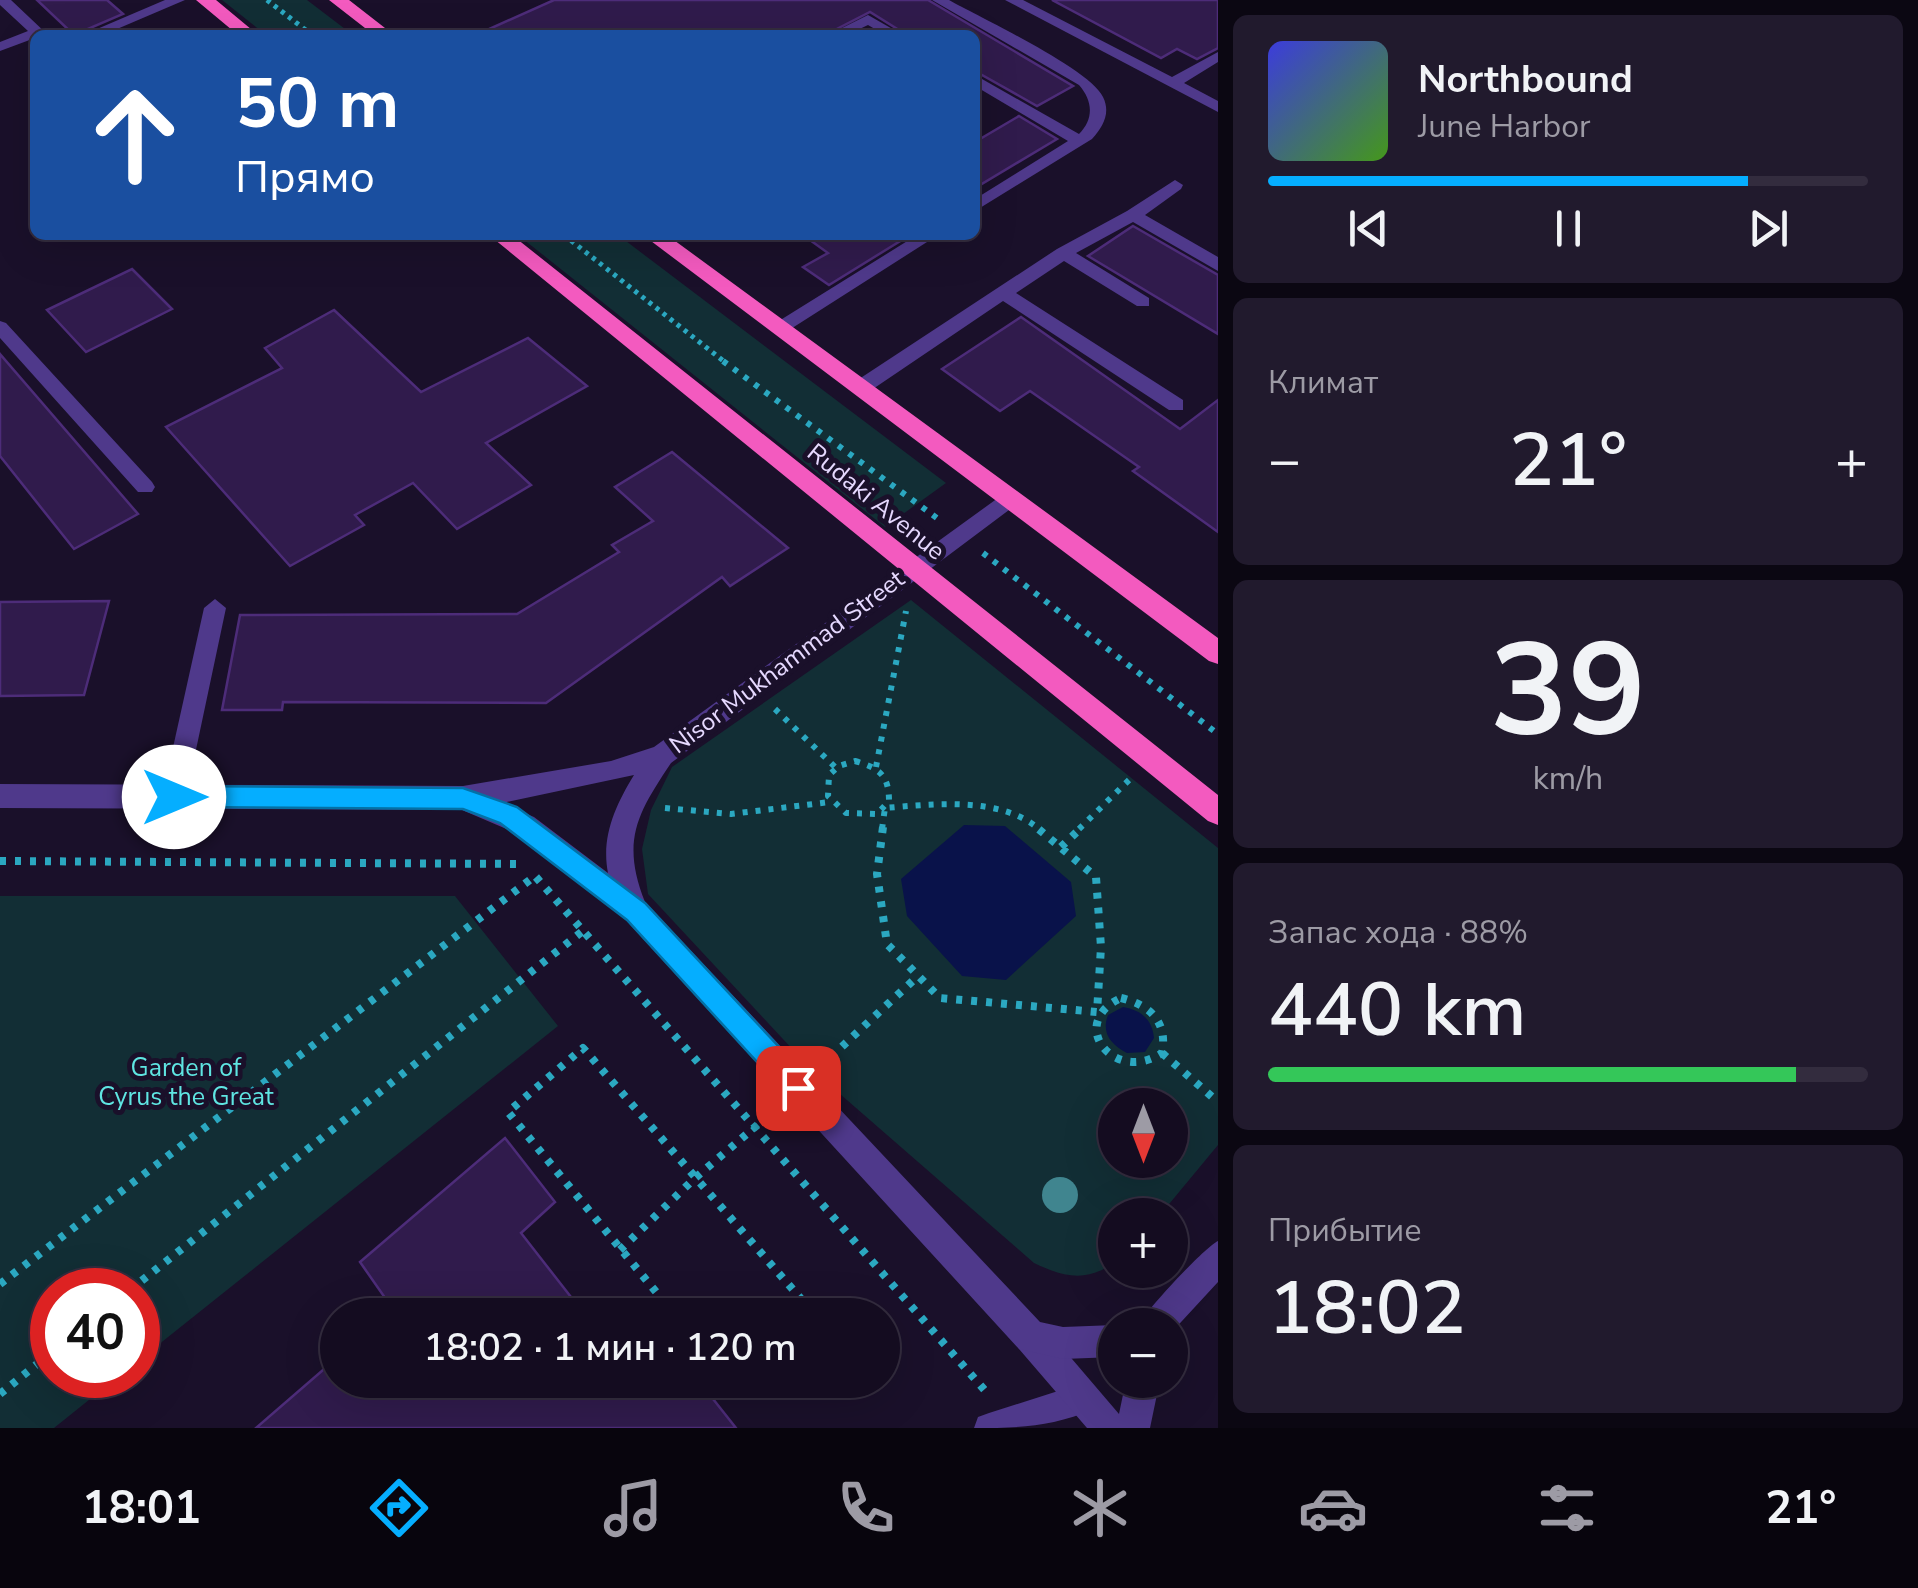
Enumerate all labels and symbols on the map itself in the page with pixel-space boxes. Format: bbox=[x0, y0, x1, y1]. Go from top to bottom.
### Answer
street label: Rudaki Avenue bbox=[800, 436, 952, 568]
street label: Nisor Mukhammad Street bbox=[662, 562, 912, 762]
position arrow bbox=[122, 745, 226, 849]
pin bbox=[756, 1046, 841, 1131]
park label: Garden of Cyrus the Great bbox=[98, 1051, 274, 1114]
north arrow bbox=[1098, 1088, 1188, 1178]
speed limit sign: 40 bbox=[30, 1268, 160, 1398]

